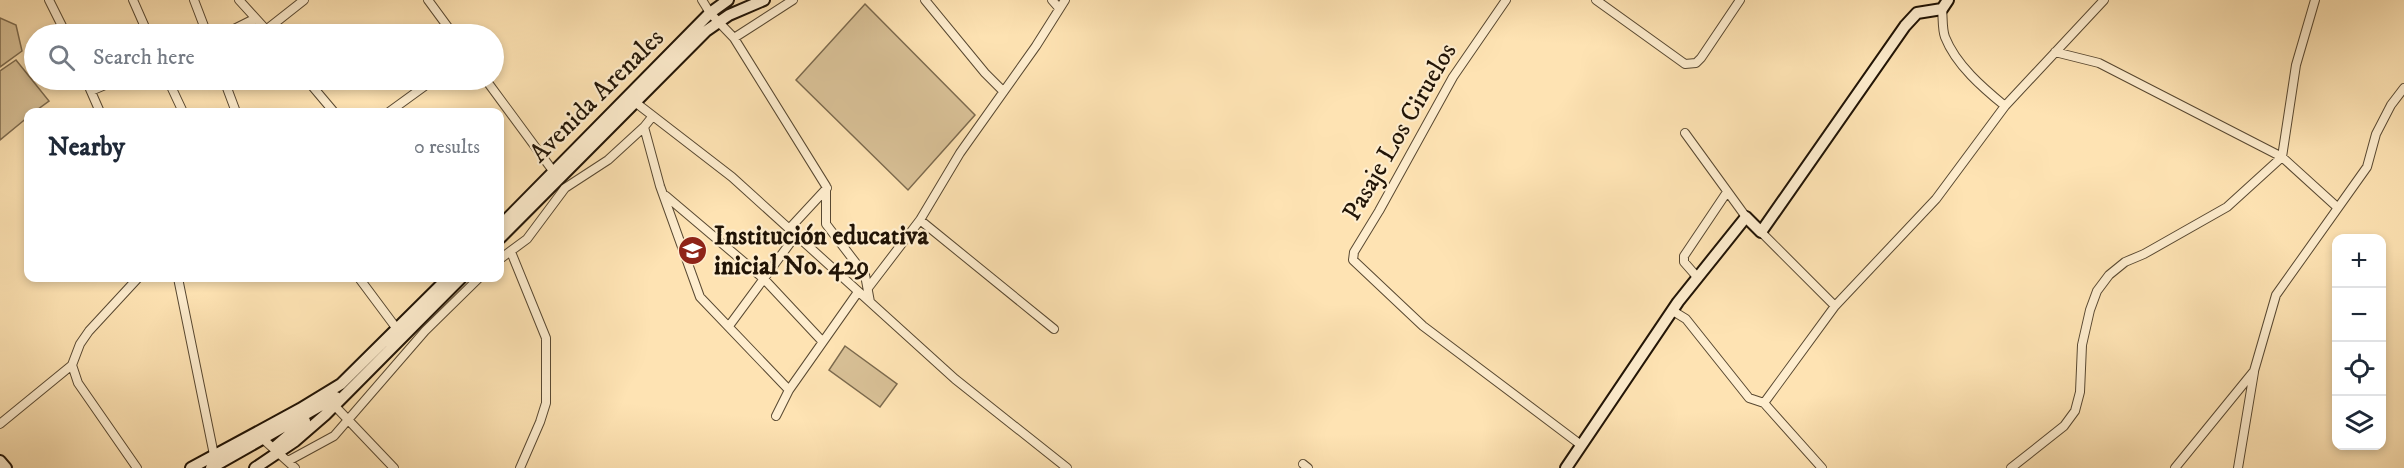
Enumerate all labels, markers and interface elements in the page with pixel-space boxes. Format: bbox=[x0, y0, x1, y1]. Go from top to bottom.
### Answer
street label: Avenida Arenales bbox=[523, 22, 671, 170]
search box bbox=[24, 24, 504, 90]
street label: Pasaje Los Ciruelos bbox=[1336, 37, 1464, 227]
icon: search bbox=[45, 41, 78, 74]
text: Search here bbox=[93, 44, 195, 71]
text: Nearby bbox=[48, 131, 125, 164]
text: 0 results bbox=[414, 135, 480, 160]
place label: Institución educativa inicial No. 429 bbox=[714, 220, 930, 283]
map controls bbox=[2332, 234, 2386, 450]
button: + bbox=[2332, 234, 2386, 288]
school or university icon: Institución educativa inicial No. 429 bbox=[677, 235, 709, 267]
button: − bbox=[2332, 288, 2386, 342]
button: locate bbox=[2332, 342, 2386, 396]
button: layers bbox=[2332, 396, 2386, 450]

